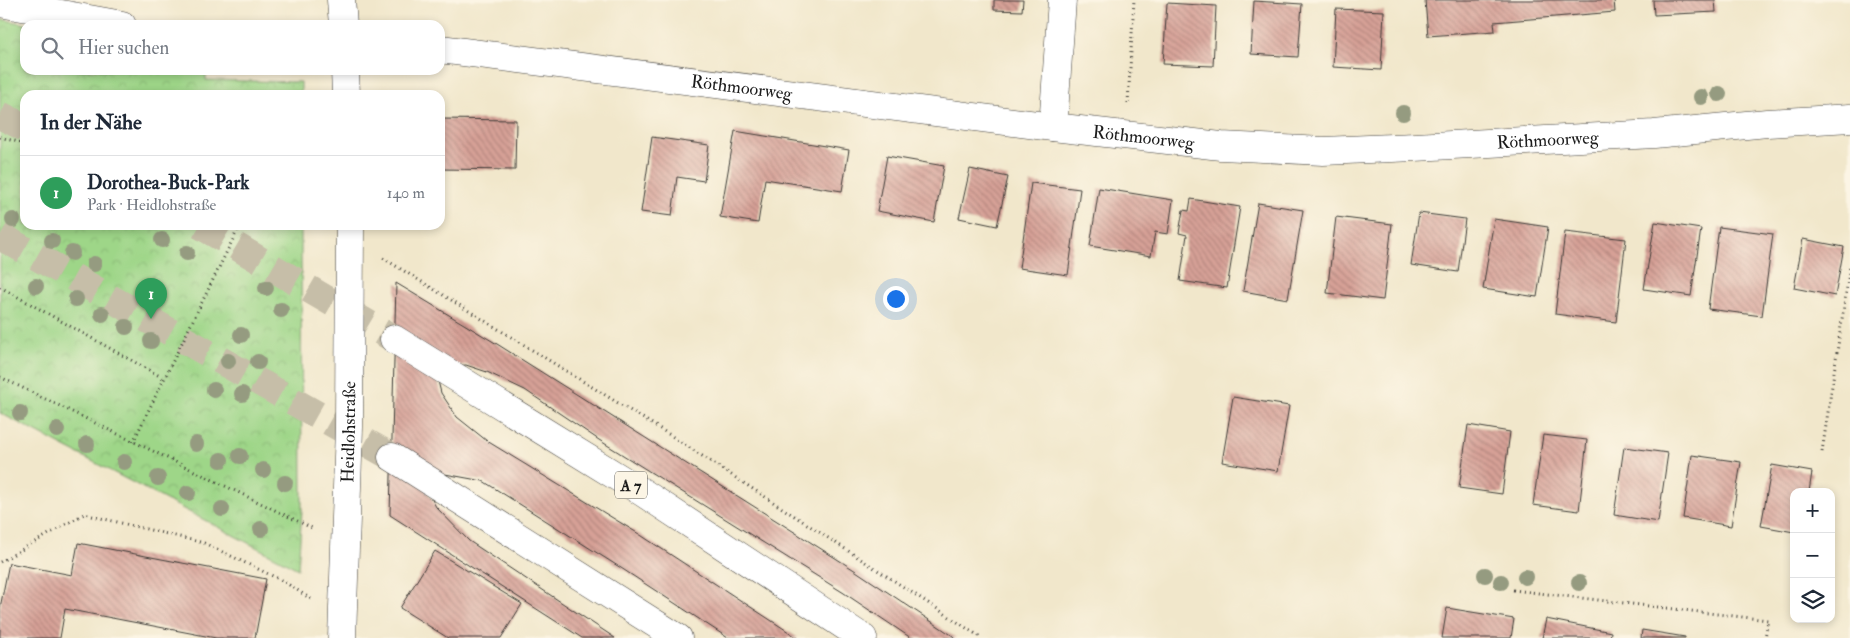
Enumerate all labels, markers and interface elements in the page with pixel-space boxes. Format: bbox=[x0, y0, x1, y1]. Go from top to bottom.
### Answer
search box bbox=[20, 20, 445, 75]
icon: search bbox=[38, 34, 66, 62]
text: Hier suchen bbox=[78, 36, 169, 60]
street label: Röthmoorweg bbox=[689, 70, 795, 106]
text: In der Nähe bbox=[40, 109, 142, 136]
street label: Röthmoorweg bbox=[1091, 121, 1197, 155]
street label: Röthmoorweg bbox=[1496, 126, 1600, 155]
text: Dorothea-Buck-Park bbox=[87, 171, 249, 195]
text: 1 bbox=[53, 183, 59, 203]
text: 140 m bbox=[387, 183, 425, 203]
text: Park · Heidlohstraße bbox=[87, 195, 216, 215]
pin: 1 bbox=[135, 278, 167, 319]
your location bbox=[883, 286, 909, 312]
street label: Heidlohstraße bbox=[336, 381, 361, 483]
road number: A 7 bbox=[615, 472, 647, 498]
map controls bbox=[1790, 488, 1835, 623]
button: + bbox=[1790, 488, 1835, 533]
button: − bbox=[1790, 533, 1835, 578]
button: layers bbox=[1790, 578, 1835, 623]

